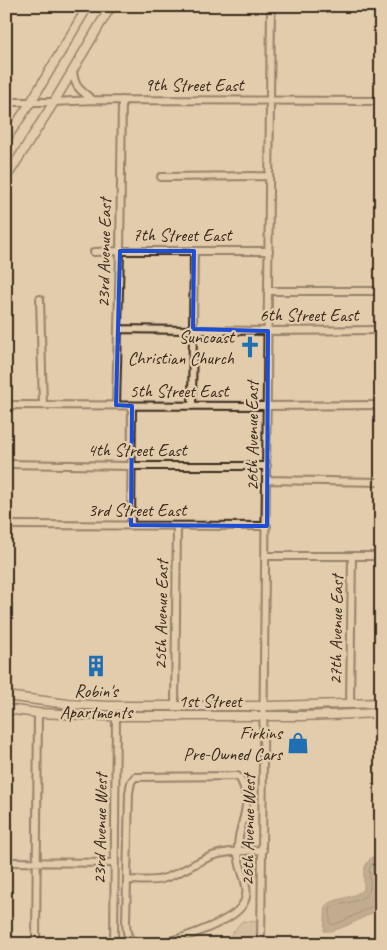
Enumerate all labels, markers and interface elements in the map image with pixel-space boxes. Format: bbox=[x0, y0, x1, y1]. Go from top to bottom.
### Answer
street label: 9th Street East bbox=[145, 74, 245, 96]
street label: 23rd Avenue East bbox=[92, 195, 116, 308]
street label: 7th Street East bbox=[133, 224, 233, 246]
street label: 6th Street East bbox=[260, 304, 360, 326]
place label: Suncoast Christian Church bbox=[128, 326, 236, 369]
church icon: Suncoast Christian Church bbox=[237, 334, 263, 360]
street label: 26th Avenue East bbox=[241, 378, 263, 491]
street label: 5th Street East bbox=[130, 380, 230, 402]
street label: 4th Street East bbox=[88, 439, 188, 461]
street label: 3rd Street East bbox=[88, 499, 188, 521]
street label: 25th Avenue East bbox=[149, 557, 173, 670]
street label: 27th Avenue East bbox=[324, 572, 348, 685]
building icon: Robin's Apartments bbox=[83, 653, 109, 679]
place label: Robin's Apartments bbox=[60, 680, 134, 723]
street label: 1st Street bbox=[178, 690, 244, 712]
place label: Firkins Pre-Owned Cars bbox=[183, 722, 284, 765]
shop icon: Firkins Pre-Owned Cars bbox=[285, 730, 311, 756]
street label: 23rd Avenue West bbox=[88, 770, 112, 885]
street label: 26th Avenue West bbox=[236, 771, 260, 886]

